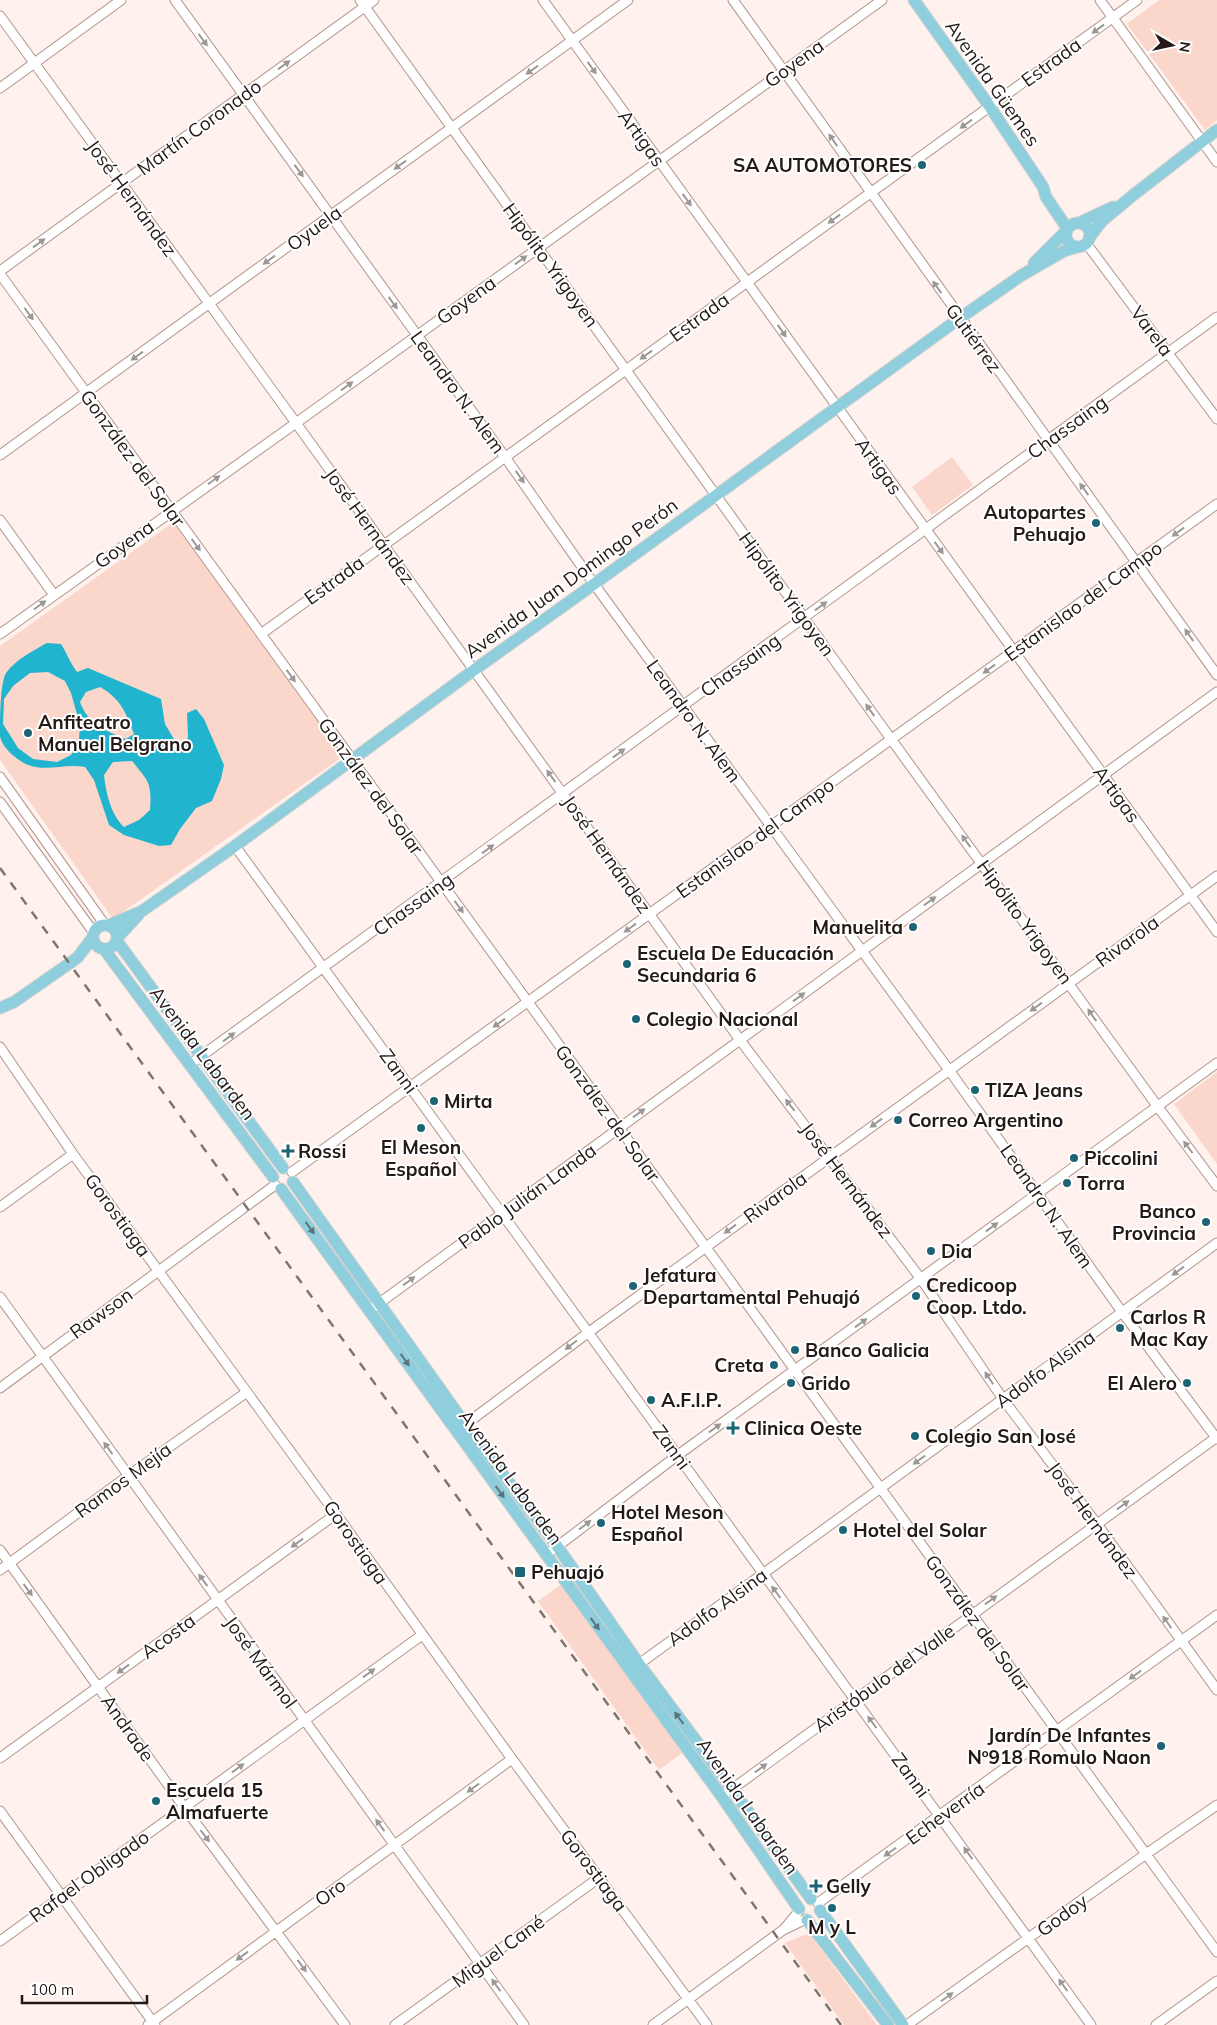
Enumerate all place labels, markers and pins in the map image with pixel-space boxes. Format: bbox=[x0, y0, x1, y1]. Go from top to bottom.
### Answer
place label: SA AUTOMOTORES bbox=[733, 153, 912, 177]
marker: SA AUTOMOTORES bbox=[916, 159, 928, 171]
place label: Autopartes Pehuajo bbox=[983, 500, 1086, 546]
marker: Autopartes Pehuajo bbox=[1090, 517, 1102, 529]
place label: Anfiteatro Manuel Belgrano bbox=[38, 710, 192, 756]
marker: Anfiteatro Manuel Belgrano bbox=[22, 727, 34, 739]
place label: Manuelita bbox=[813, 915, 903, 939]
marker: Manuelita bbox=[907, 921, 919, 933]
place label: Escuela De Educación Secundaria 6 bbox=[637, 941, 834, 987]
marker: Escuela De Educación Secundaria 6 bbox=[621, 958, 633, 970]
place label: Colegio Nacional bbox=[646, 1007, 798, 1031]
marker: Colegio Nacional bbox=[630, 1013, 642, 1025]
place label: TIZA Jeans bbox=[985, 1078, 1083, 1102]
marker: TIZA Jeans bbox=[969, 1084, 981, 1096]
place label: Mirta bbox=[444, 1089, 492, 1113]
marker: Mirta bbox=[428, 1095, 440, 1107]
place label: Correo Argentino bbox=[908, 1108, 1063, 1132]
marker: Correo Argentino bbox=[892, 1114, 904, 1126]
marker: El Meson Español bbox=[415, 1122, 427, 1134]
place label: El Meson Español bbox=[381, 1135, 461, 1181]
place label: Rossi bbox=[298, 1139, 346, 1163]
marker: Rossi bbox=[282, 1145, 294, 1157]
place label: Piccolini bbox=[1084, 1146, 1158, 1170]
marker: Piccolini bbox=[1068, 1152, 1080, 1164]
place label: Torra bbox=[1077, 1171, 1125, 1195]
marker: Torra bbox=[1061, 1177, 1073, 1189]
place label: Banco Provincia bbox=[1112, 1199, 1196, 1245]
marker: Banco Provincia bbox=[1200, 1216, 1212, 1228]
place label: Dia bbox=[941, 1239, 972, 1263]
marker: Dia bbox=[925, 1245, 937, 1257]
place label: Jefatura Departamental Pehuajó bbox=[643, 1263, 860, 1309]
place label: Credicoop Coop. Ltdo. bbox=[926, 1273, 1027, 1319]
marker: Jefatura Departamental Pehuajó bbox=[627, 1280, 639, 1292]
marker: Credicoop Coop. Ltdo. bbox=[910, 1290, 922, 1302]
place label: Carlos R Mac Kay bbox=[1130, 1305, 1208, 1351]
marker: Carlos R Mac Kay bbox=[1114, 1322, 1126, 1334]
place label: Banco Galicia bbox=[805, 1338, 929, 1362]
marker: Banco Galicia bbox=[789, 1344, 801, 1356]
place label: Creta bbox=[714, 1353, 764, 1377]
marker: Creta bbox=[768, 1359, 780, 1371]
place label: Grido bbox=[801, 1371, 851, 1395]
place label: El Alero bbox=[1107, 1371, 1177, 1395]
marker: Grido bbox=[785, 1377, 797, 1389]
marker: El Alero bbox=[1181, 1377, 1193, 1389]
place label: A.F.I.P. bbox=[661, 1388, 722, 1412]
marker: A.F.I.P. bbox=[645, 1394, 657, 1406]
place label: Clinica Oeste bbox=[744, 1416, 862, 1440]
marker: Clinica Oeste bbox=[726, 1421, 740, 1435]
place label: Colegio San José bbox=[925, 1424, 1076, 1448]
marker: Colegio San José bbox=[909, 1430, 921, 1442]
place label: Hotel Meson Español bbox=[611, 1500, 724, 1546]
marker: Hotel Meson Español bbox=[595, 1517, 607, 1529]
place label: Hotel del Solar bbox=[853, 1518, 987, 1542]
marker: Hotel del Solar bbox=[837, 1524, 849, 1536]
place label: Pehuajó bbox=[531, 1560, 604, 1584]
marker: Pehuajó bbox=[513, 1565, 527, 1579]
place label: Jardín De Infantes Nº918 Romulo Naon bbox=[967, 1723, 1151, 1769]
marker: Jardín De Infantes Nº918 Romulo Naon bbox=[1155, 1740, 1167, 1752]
place label: Escuela 15 Almafuerte bbox=[166, 1778, 268, 1824]
marker: Escuela 15 Almafuerte bbox=[150, 1795, 162, 1807]
place label: Gelly bbox=[826, 1874, 871, 1898]
marker: Gelly bbox=[810, 1880, 822, 1892]
marker: M y L bbox=[826, 1902, 838, 1914]
place label: M y L bbox=[808, 1915, 856, 1939]

